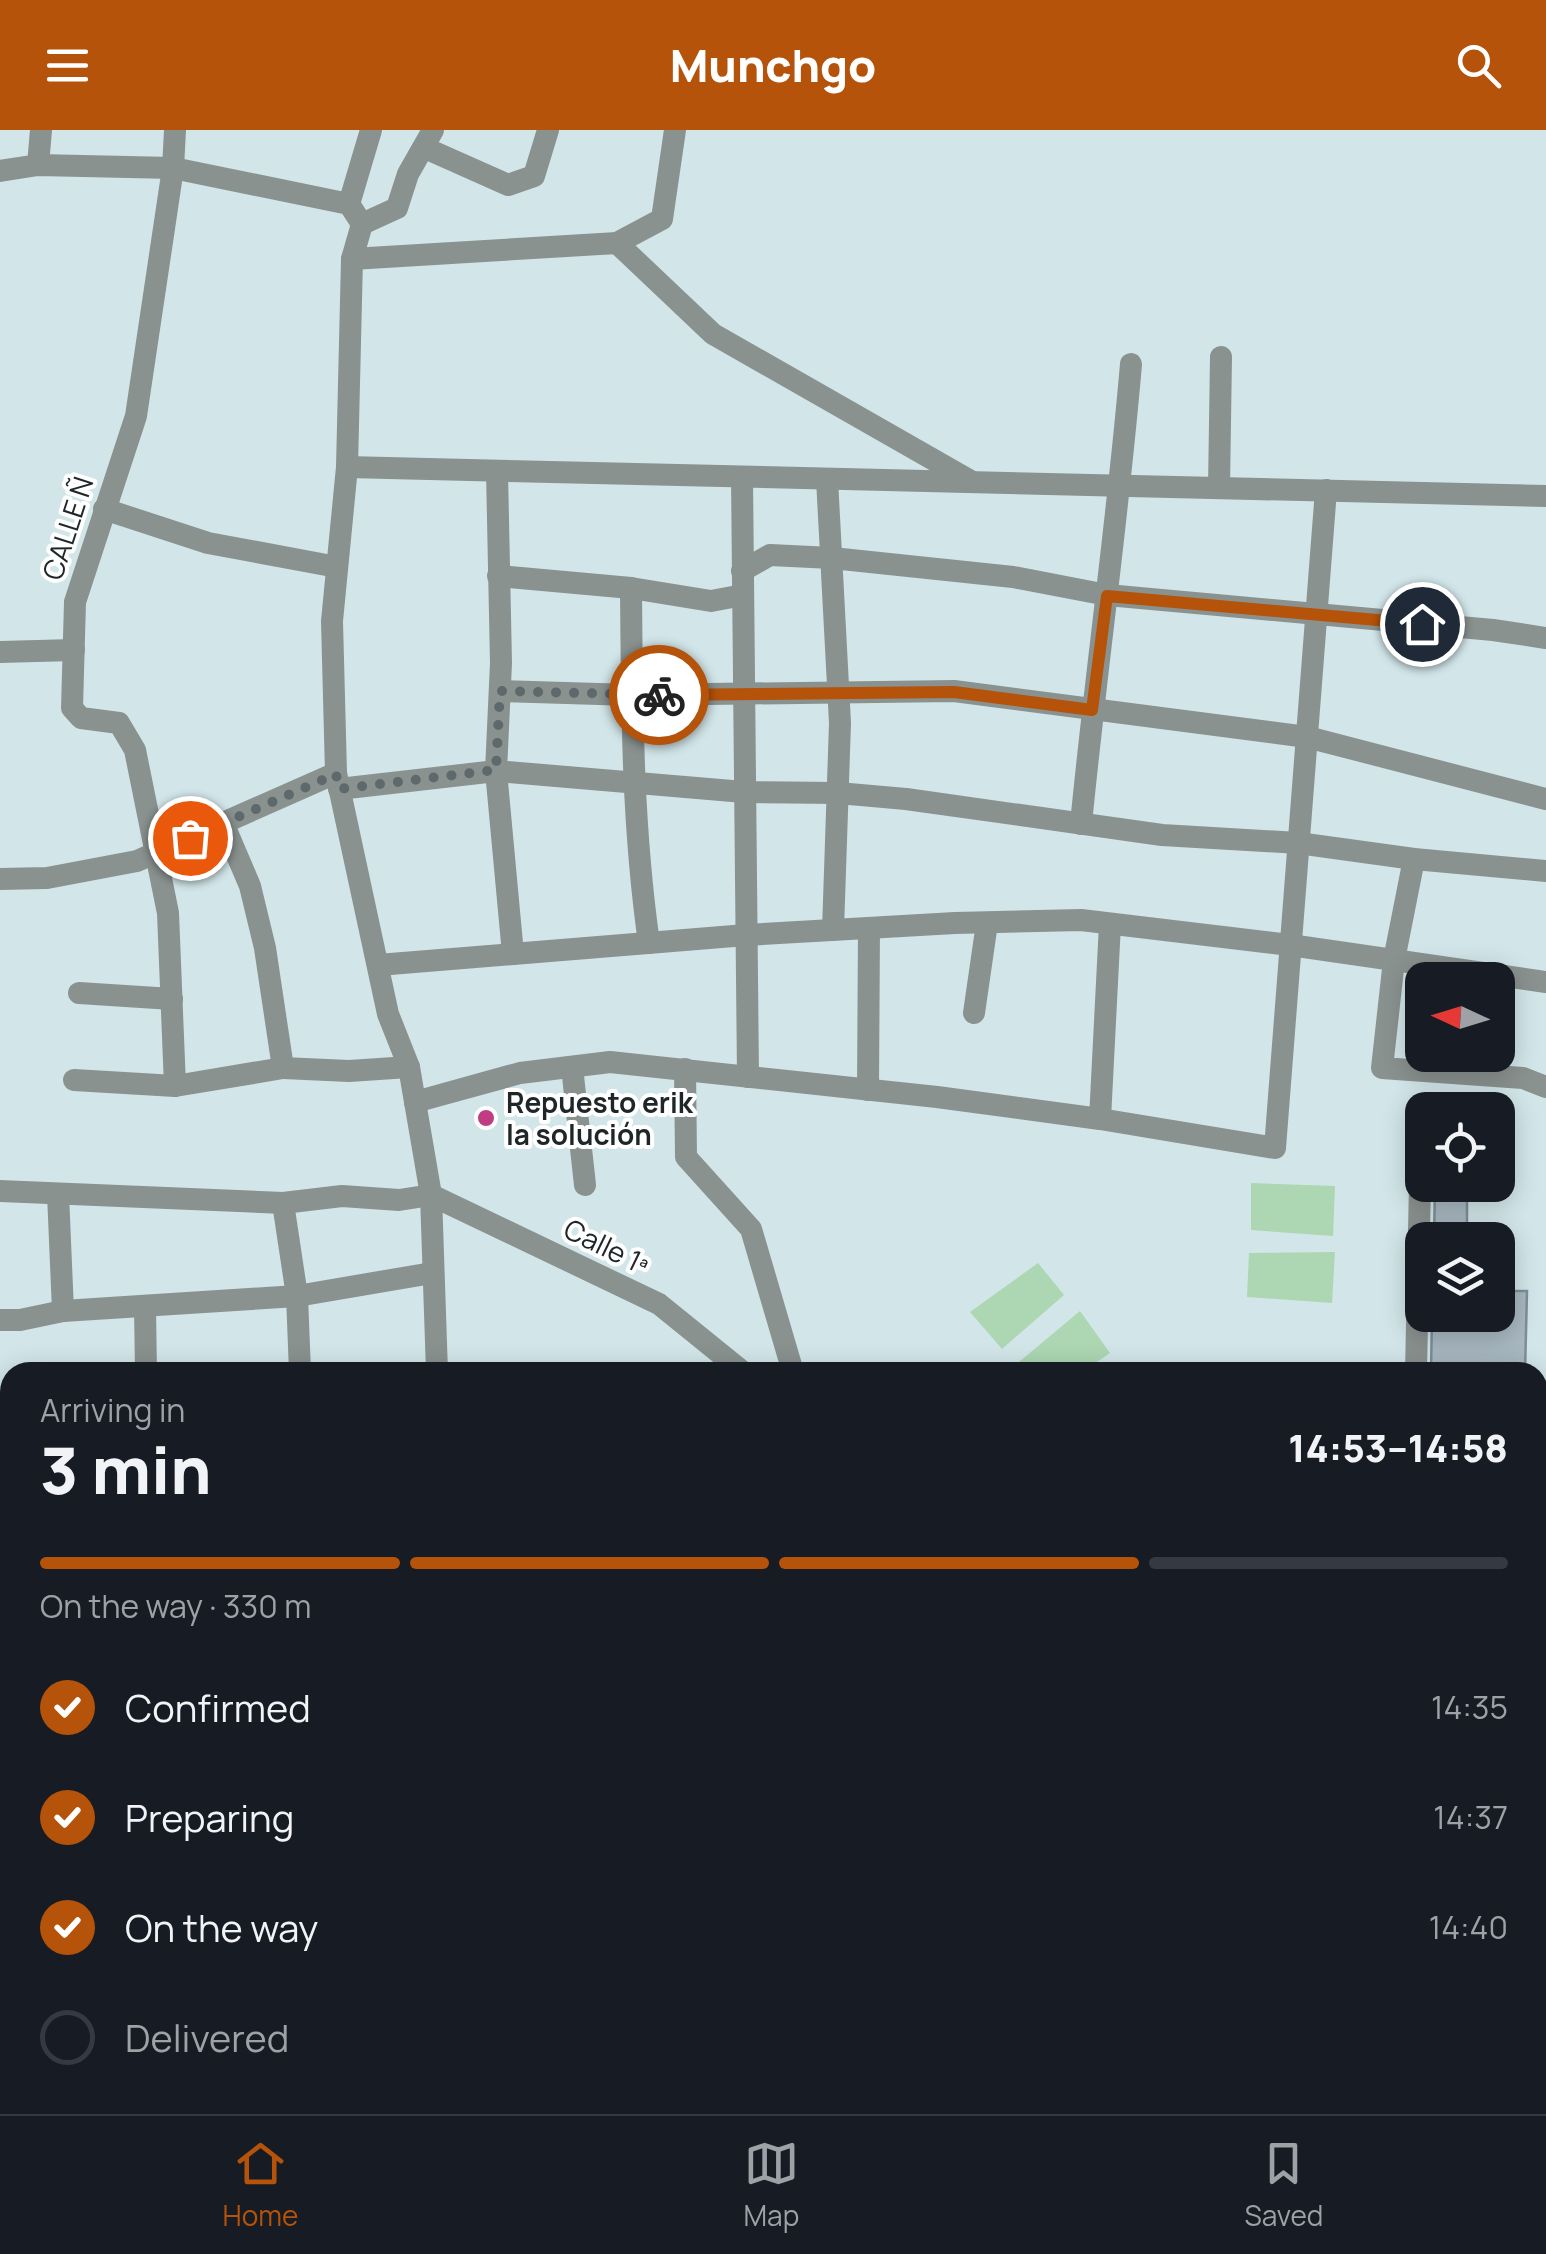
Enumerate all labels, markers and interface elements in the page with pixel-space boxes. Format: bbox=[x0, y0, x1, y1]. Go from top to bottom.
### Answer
text: Munchgo bbox=[670, 34, 876, 96]
icon: menu bbox=[40, 38, 95, 93]
icon: search bbox=[1451, 38, 1506, 93]
street label: CALLE Ñ bbox=[32, 471, 102, 585]
pin bbox=[1380, 582, 1465, 667]
icon: home bbox=[1395, 597, 1450, 652]
courier bbox=[609, 645, 709, 745]
icon: bike bbox=[632, 668, 687, 723]
pin bbox=[148, 796, 233, 881]
icon: bag bbox=[163, 811, 218, 866]
north arrow bbox=[1405, 962, 1515, 1072]
map controls bbox=[1405, 962, 1515, 1332]
place label: Repuesto erik la solución bbox=[506, 1083, 694, 1153]
button: locate bbox=[1405, 1092, 1515, 1202]
marker: Repuesto erik la solución bbox=[475, 1107, 497, 1129]
street label: Calle 1ª bbox=[558, 1209, 656, 1283]
button: layers bbox=[1405, 1222, 1515, 1332]
text: Arriving in bbox=[40, 1388, 185, 1432]
text: 14:53–14:58 bbox=[1288, 1421, 1508, 1473]
text: 3 min bbox=[40, 1425, 212, 1514]
text: On the way · 330 m bbox=[40, 1584, 311, 1628]
icon: check bbox=[40, 1680, 95, 1735]
text: Confirmed bbox=[125, 1681, 311, 1733]
text: 14:35 bbox=[1431, 1685, 1508, 1729]
icon: check bbox=[40, 1790, 95, 1845]
text: Preparing bbox=[125, 1791, 294, 1843]
text: 14:37 bbox=[1433, 1795, 1508, 1839]
icon: check bbox=[40, 1900, 95, 1955]
text: On the way bbox=[125, 1901, 318, 1953]
text: 14:40 bbox=[1429, 1905, 1508, 1949]
text: Delivered bbox=[125, 2011, 289, 2063]
tab: Home bbox=[223, 2136, 298, 2234]
tab: Map bbox=[744, 2136, 799, 2234]
tab: Saved bbox=[1244, 2136, 1323, 2234]

